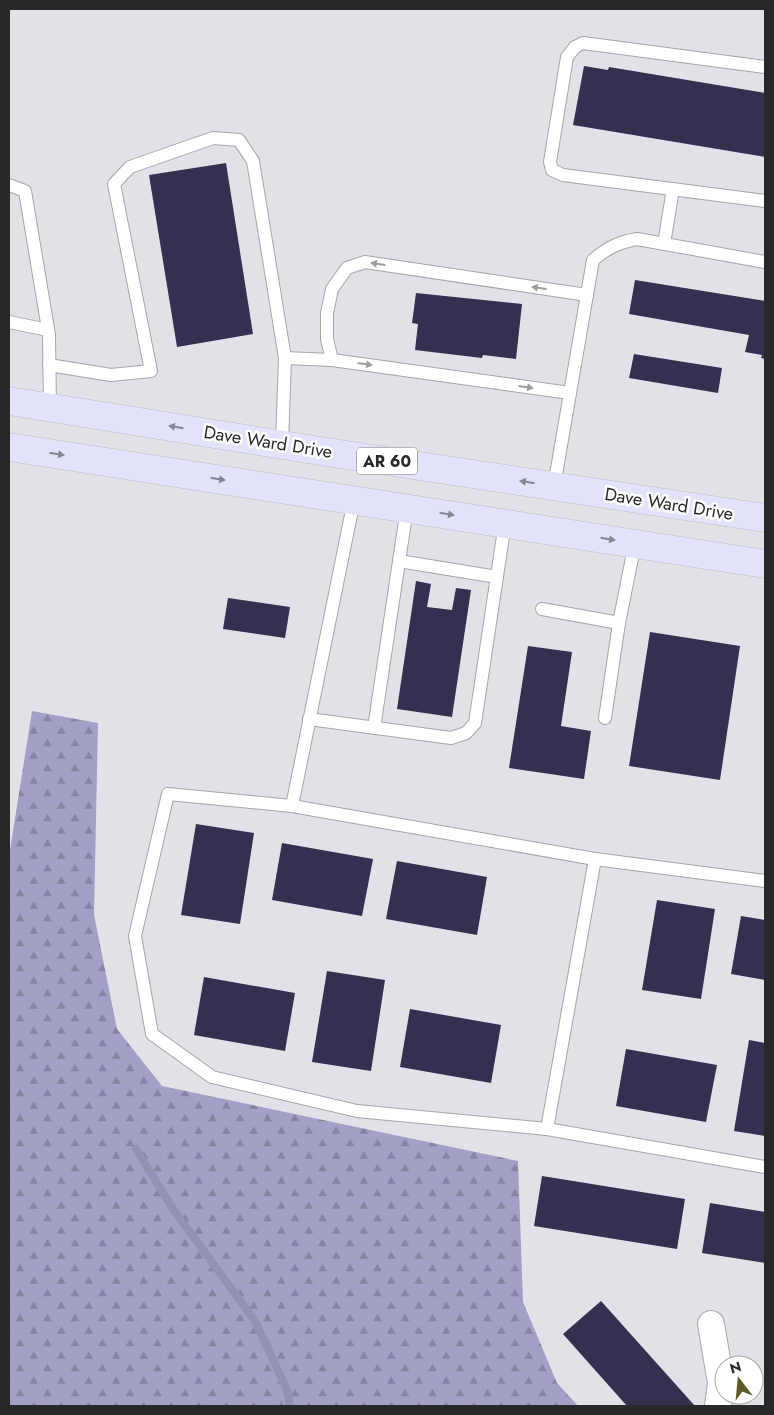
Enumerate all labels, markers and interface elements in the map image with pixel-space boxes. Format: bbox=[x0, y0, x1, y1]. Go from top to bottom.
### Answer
one-way arrow bbox=[370, 260, 386, 268]
one-way arrow bbox=[530, 284, 546, 292]
one-way arrow bbox=[357, 360, 373, 368]
one-way arrow bbox=[518, 383, 534, 391]
street label: Dave Ward Drive bbox=[202, 419, 334, 465]
one-way arrow bbox=[168, 423, 184, 431]
road number: AR 60 bbox=[357, 448, 417, 474]
one-way arrow bbox=[49, 451, 65, 459]
one-way arrow bbox=[210, 475, 226, 483]
one-way arrow bbox=[518, 478, 534, 486]
street label: Dave Ward Drive bbox=[603, 481, 735, 527]
one-way arrow bbox=[440, 511, 456, 519]
one-way arrow bbox=[600, 535, 616, 543]
north arrow bbox=[714, 1355, 764, 1405]
text: N bbox=[727, 1356, 744, 1379]

